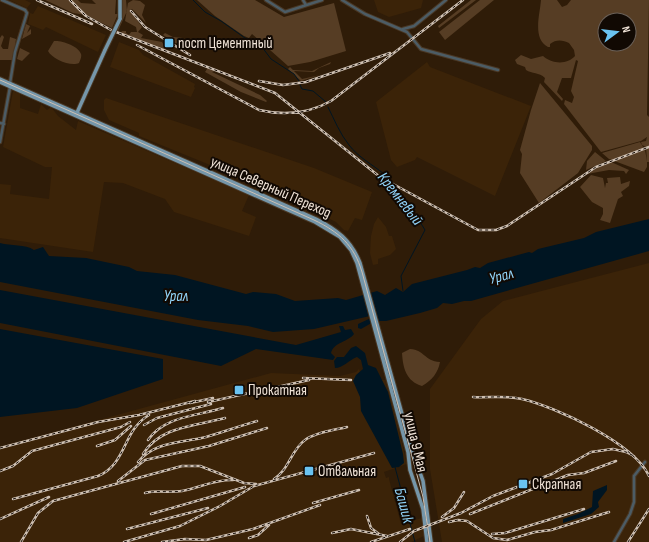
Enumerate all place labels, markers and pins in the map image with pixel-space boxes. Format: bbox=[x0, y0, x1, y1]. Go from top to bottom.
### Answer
place label: пост Цементный bbox=[178, 34, 273, 53]
marker: пост Цементный bbox=[163, 37, 175, 49]
place label: Прокатная bbox=[248, 381, 307, 400]
marker: Прокатная bbox=[233, 384, 245, 396]
place label: Отвальная bbox=[318, 462, 376, 481]
marker: Отвальная bbox=[303, 465, 315, 477]
place label: Скрапная bbox=[532, 475, 581, 494]
marker: Скрапная bbox=[517, 478, 529, 490]

